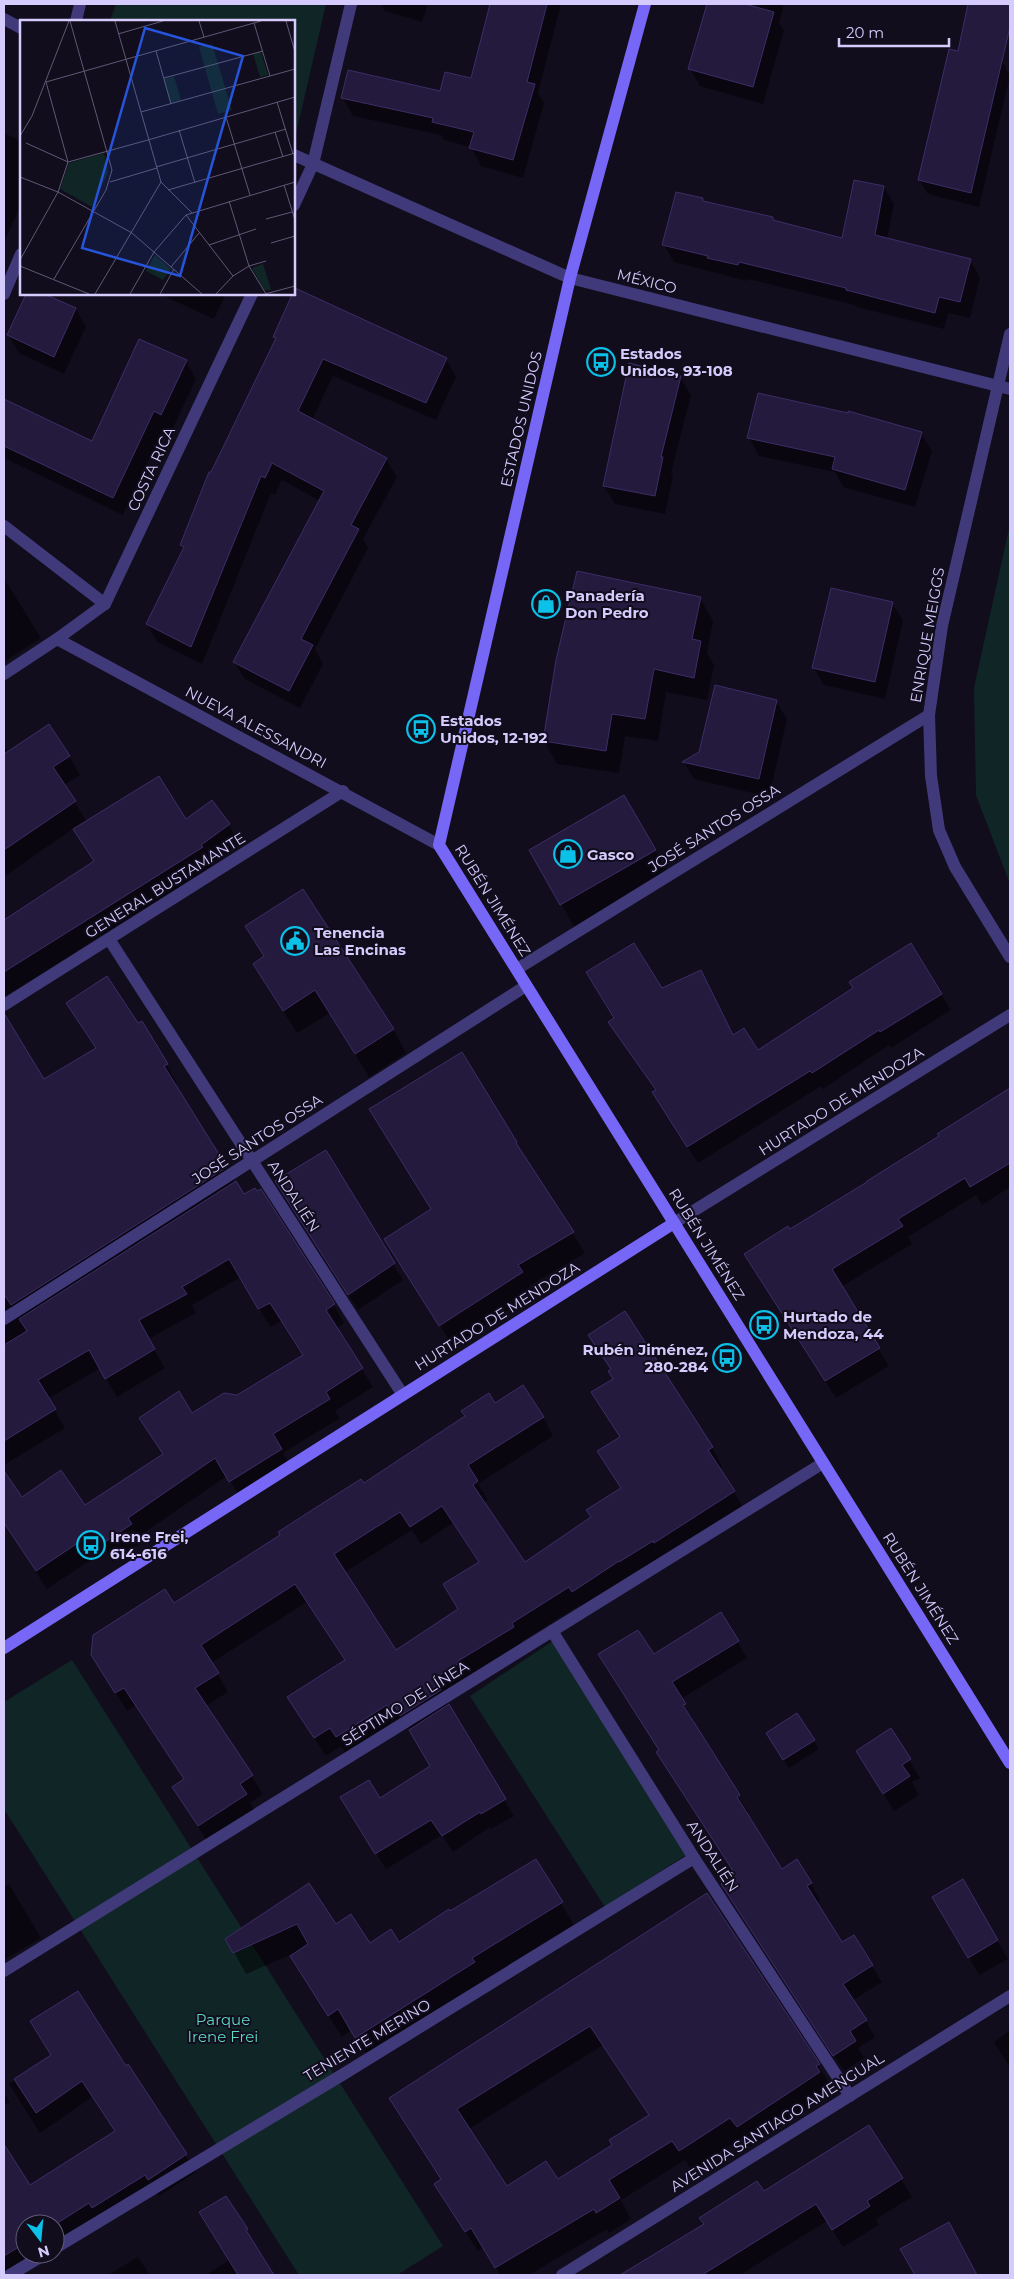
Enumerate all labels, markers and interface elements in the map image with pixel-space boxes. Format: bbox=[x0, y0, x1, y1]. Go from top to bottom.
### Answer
scale bar bbox=[839, 15, 949, 47]
inset map bbox=[20, 20, 295, 295]
text: 20 m bbox=[846, 23, 884, 42]
street label: MÉXICO bbox=[615, 264, 679, 298]
place label: Estados Unidos, 93-108 bbox=[620, 344, 733, 380]
bus stop icon: Estados Unidos, 93-108 bbox=[586, 347, 616, 377]
street label: ESTADOS UNIDOS bbox=[496, 349, 546, 489]
street label: COSTA RICA bbox=[123, 424, 179, 514]
street label: ENRIQUE MEIGGS bbox=[906, 566, 948, 704]
place label: Panadería Don Pedro bbox=[565, 586, 649, 622]
shop icon: Panadería Don Pedro bbox=[531, 589, 561, 619]
street label: NUEVA ALESSANDRI bbox=[182, 682, 330, 772]
place label: Estados Unidos, 12-192 bbox=[440, 711, 548, 747]
bus stop icon: Estados Unidos, 12-192 bbox=[406, 714, 436, 744]
street label: JOSÉ SANTOS OSSA bbox=[644, 780, 783, 877]
street label: GENERAL BUSTAMANTE bbox=[81, 828, 249, 942]
shop icon: Gasco bbox=[553, 839, 583, 869]
street label: RUBÉN JIMÉNEZ bbox=[451, 840, 535, 960]
place label: Gasco bbox=[587, 845, 635, 864]
place label: Tenencia Las Encinas bbox=[314, 923, 406, 959]
public building icon: Tenencia Las Encinas bbox=[280, 926, 310, 956]
street label: HURTADO DE MENDOZA bbox=[755, 1042, 927, 1160]
street label: JOSÉ SANTOS OSSA bbox=[187, 1090, 326, 1189]
street label: ANDALIÉN bbox=[264, 1157, 324, 1235]
street label: RUBÉN JIMÉNEZ bbox=[665, 1184, 749, 1304]
street label: HURTADO DE MENDOZA bbox=[411, 1257, 583, 1375]
place label: Hurtado de Mendoza, 44 bbox=[783, 1307, 884, 1343]
bus stop icon: Hurtado de Mendoza, 44 bbox=[749, 1310, 779, 1340]
place label: Rubén Jiménez, 280-284 bbox=[582, 1340, 709, 1376]
bus stop icon: Rubén Jiménez, 280-284 bbox=[712, 1343, 742, 1373]
place label: Irene Frei, 614-616 bbox=[110, 1527, 189, 1563]
street label: RUBÉN JIMÉNEZ bbox=[879, 1528, 963, 1648]
bus stop icon: Irene Frei, 614-616 bbox=[76, 1530, 106, 1560]
street label: SÉPTIMO DE LÍNEA bbox=[338, 1656, 472, 1750]
street label: ANDALIÉN bbox=[683, 1817, 743, 1895]
street label: TENIENTE MERINO bbox=[300, 1995, 434, 2085]
park label: Parque Irene Frei bbox=[188, 2010, 258, 2046]
street label: AVENIDA SANTIAGO AMENGUAL bbox=[667, 2048, 887, 2196]
north arrow bbox=[15, 2214, 65, 2264]
text: N bbox=[36, 2241, 52, 2262]

